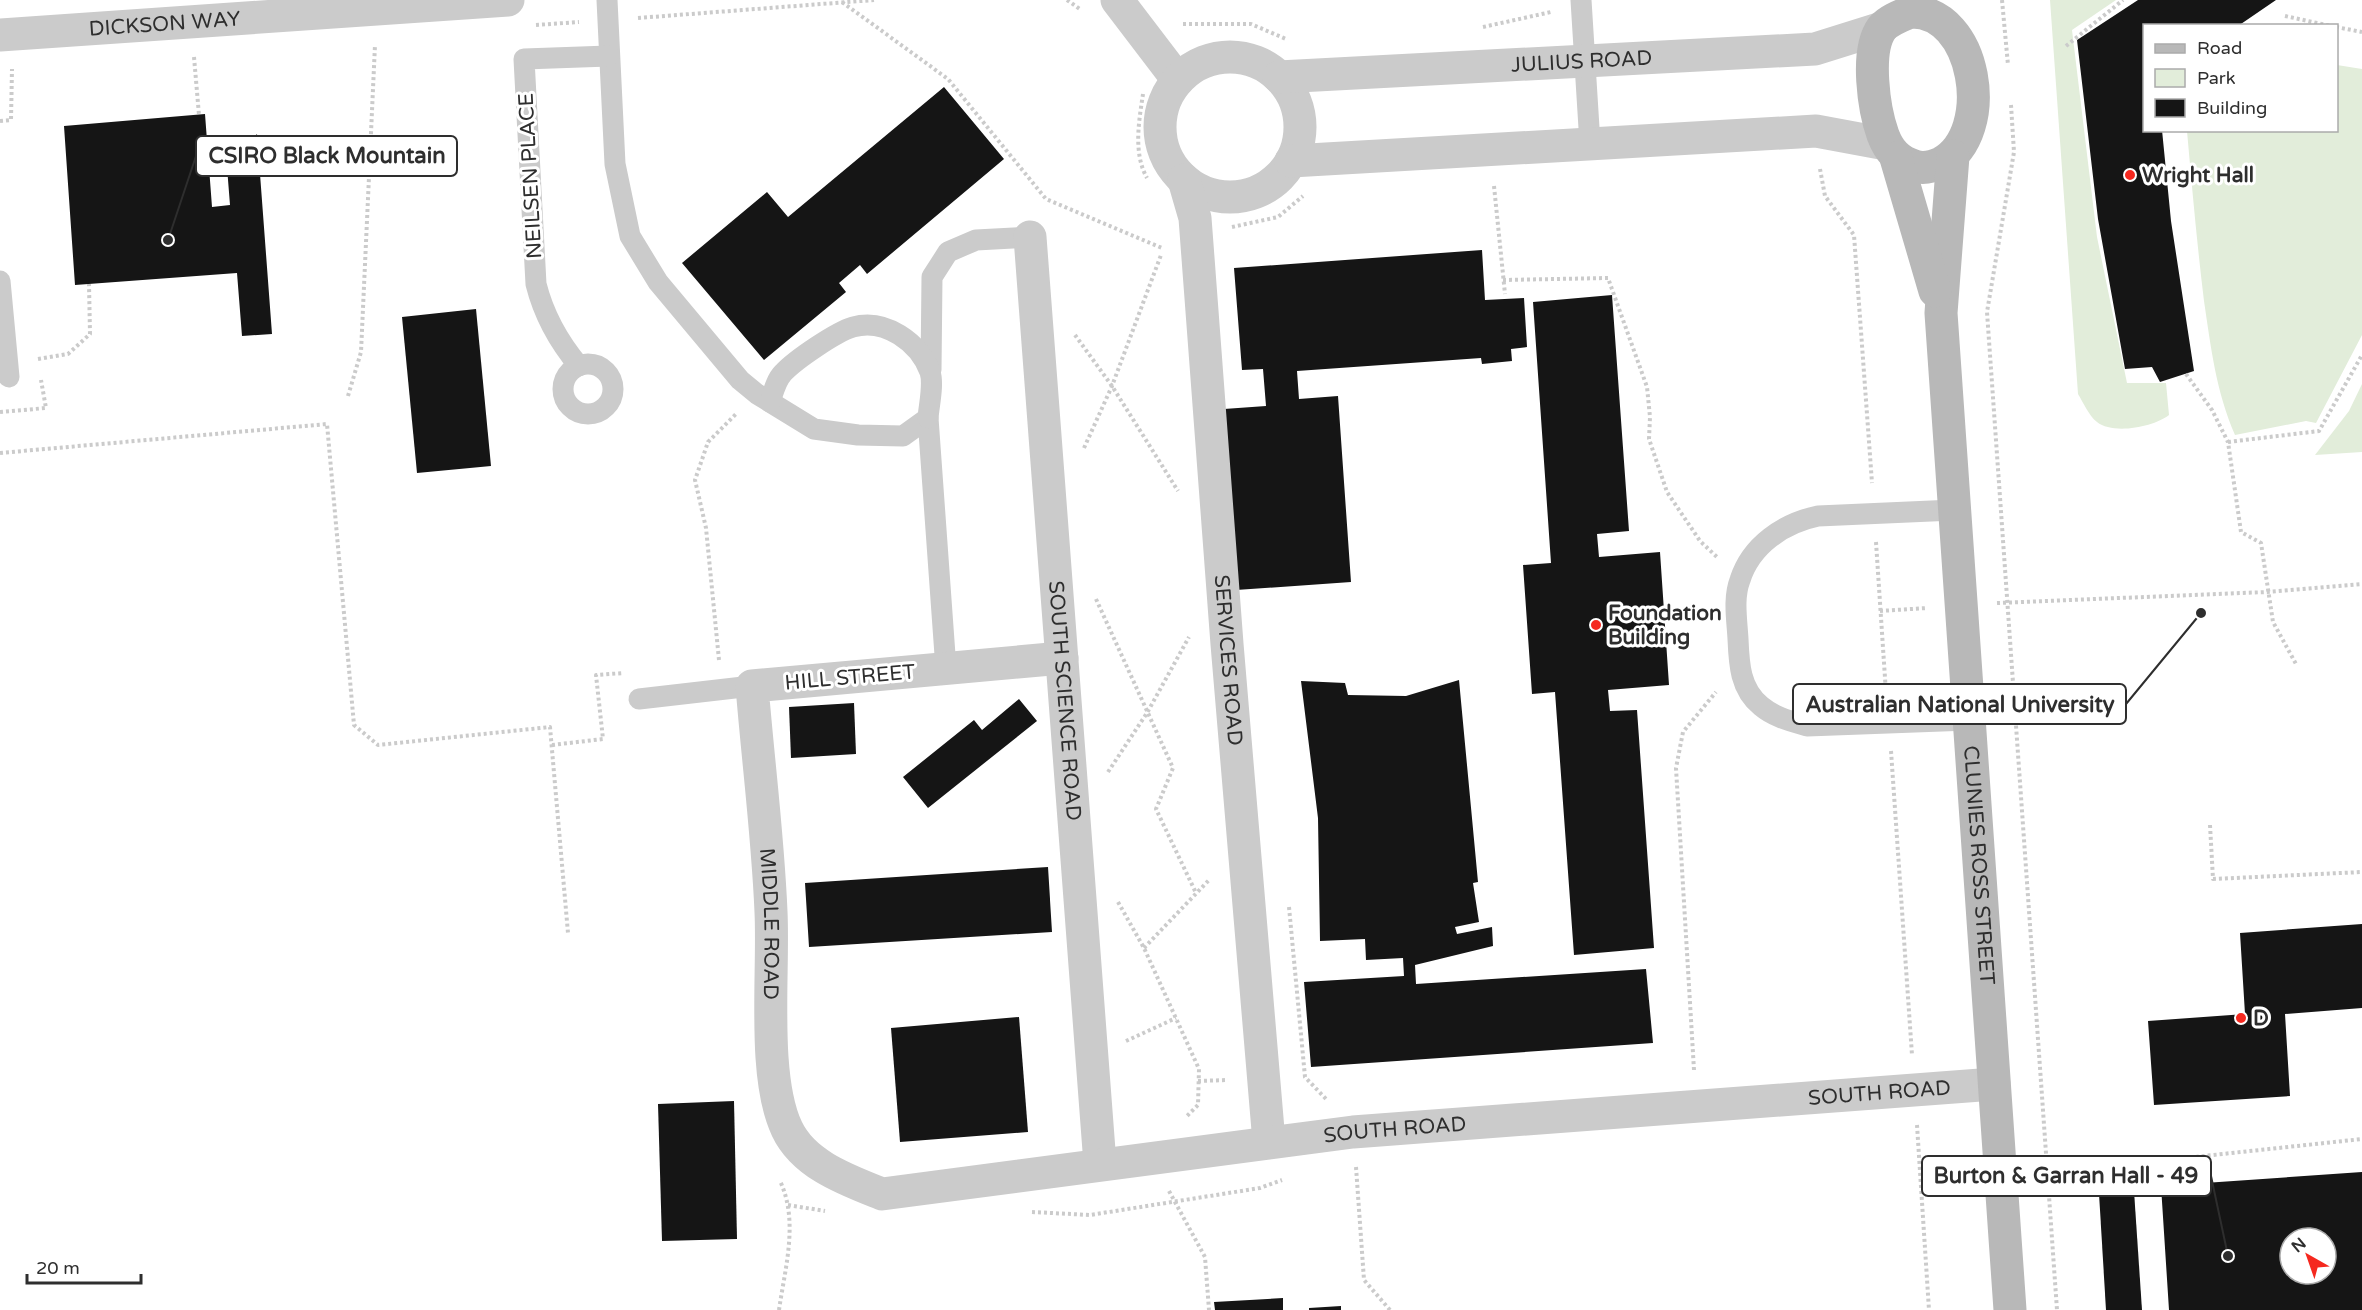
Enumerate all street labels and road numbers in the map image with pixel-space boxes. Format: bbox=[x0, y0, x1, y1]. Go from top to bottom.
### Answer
street label: DICKSON WAY bbox=[88, 6, 241, 42]
street label: JULIUS ROAD bbox=[1510, 46, 1653, 78]
street label: NEILSEN PLACE bbox=[514, 92, 547, 260]
street label: SERVICES ROAD bbox=[1209, 574, 1248, 747]
street label: SOUTH SCIENCE ROAD bbox=[1043, 580, 1086, 822]
street label: HILL STREET bbox=[784, 659, 917, 696]
street label: CLUNIES ROSS STREET bbox=[1958, 745, 1999, 986]
street label: MIDDLE ROAD bbox=[754, 847, 784, 1000]
street label: SOUTH ROAD bbox=[1807, 1075, 1952, 1111]
street label: SOUTH ROAD bbox=[1322, 1112, 1467, 1149]

